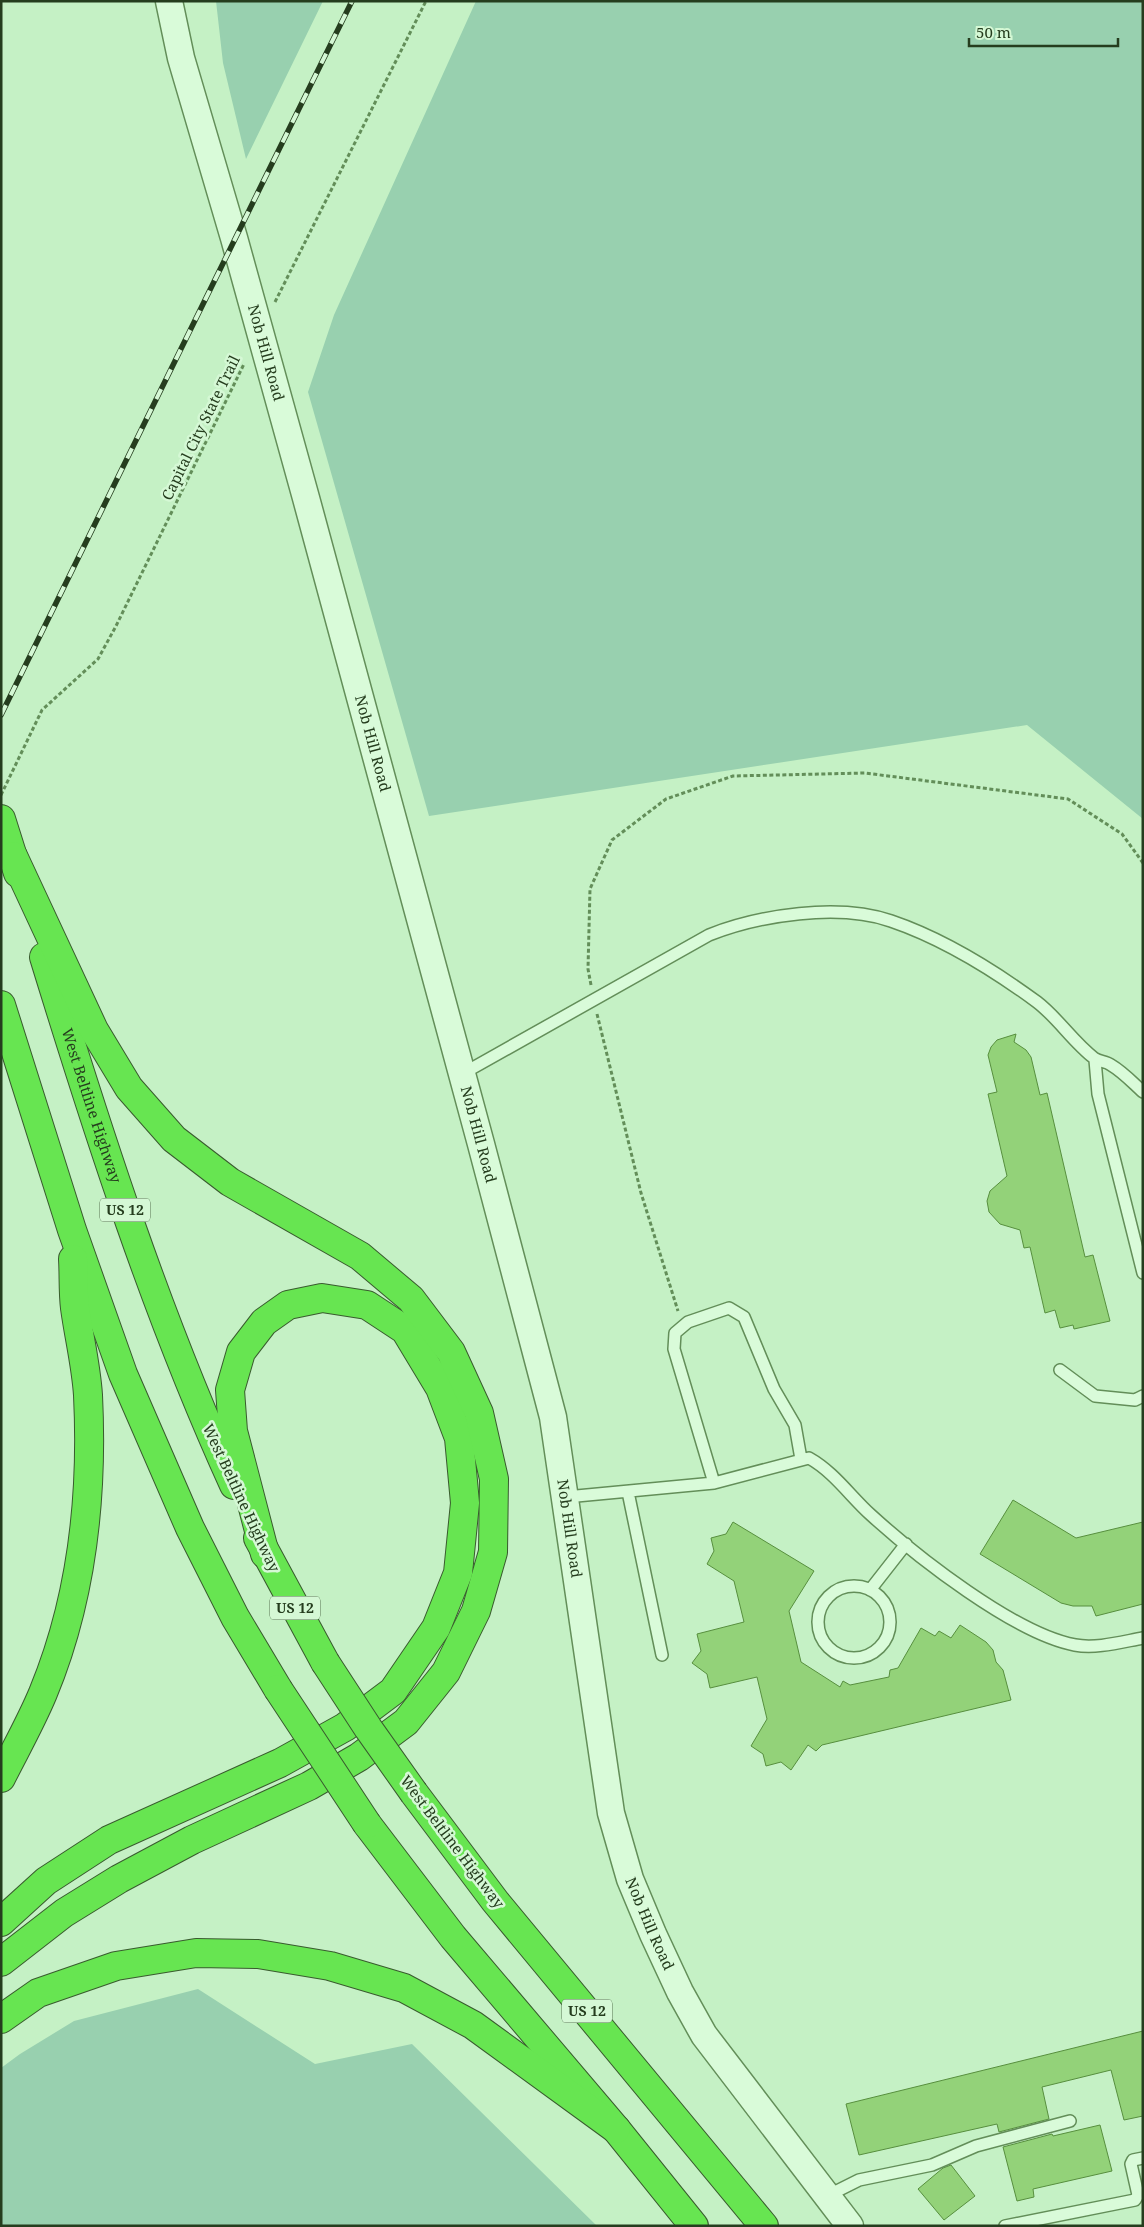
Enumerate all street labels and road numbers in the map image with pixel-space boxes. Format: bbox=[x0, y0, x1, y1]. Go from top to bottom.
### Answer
street label: Nob Hill Road bbox=[244, 302, 290, 403]
street label: Capital City State Trail bbox=[156, 352, 244, 503]
street label: Nob Hill Road bbox=[351, 693, 396, 794]
street label: West Beltline Highway bbox=[58, 1026, 127, 1186]
street label: Nob Hill Road bbox=[457, 1084, 502, 1185]
road number: US 12 bbox=[100, 1198, 150, 1222]
street label: West Beltline Highway bbox=[199, 1420, 285, 1575]
street label: Nob Hill Road bbox=[553, 1478, 587, 1579]
road number: US 12 bbox=[270, 1596, 320, 1620]
street label: West Beltline Highway bbox=[396, 1771, 510, 1912]
street label: Nob Hill Road bbox=[621, 1874, 679, 1973]
road number: US 12 bbox=[562, 2000, 612, 2022]

